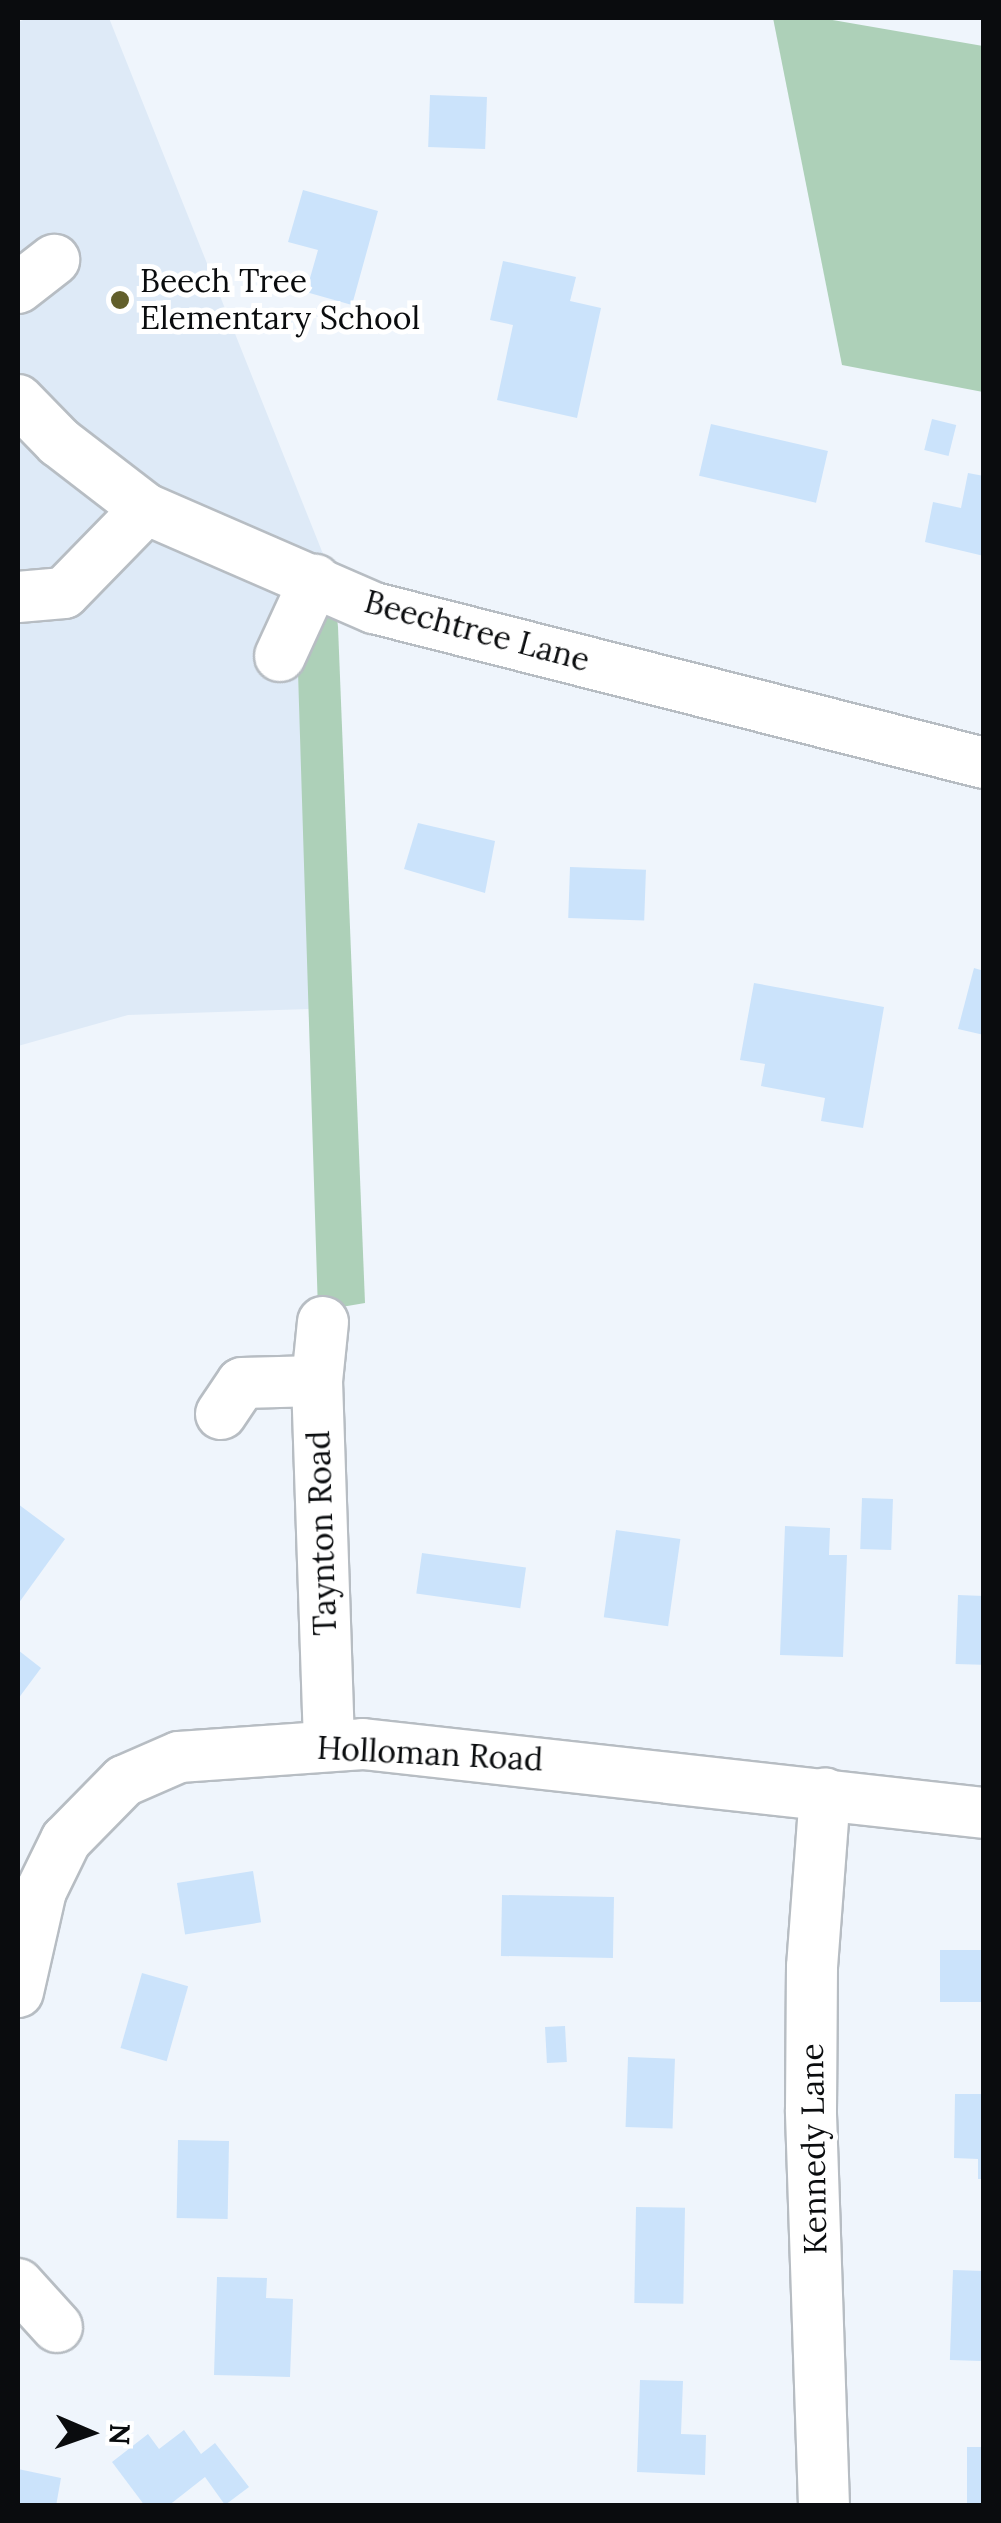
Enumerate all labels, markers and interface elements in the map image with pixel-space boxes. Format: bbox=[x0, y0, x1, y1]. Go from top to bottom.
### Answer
place label: Beech Tree Elementary School bbox=[140, 263, 420, 338]
marker: Beech Tree Elementary School bbox=[109, 289, 131, 311]
street label: Beechtree Lane bbox=[360, 582, 594, 680]
street label: Taynton Road bbox=[299, 1430, 345, 1636]
street label: Holloman Road bbox=[316, 1729, 544, 1779]
street label: Kennedy Lane bbox=[793, 2043, 835, 2255]
north arrow bbox=[40, 2383, 140, 2483]
text: N bbox=[102, 2423, 138, 2445]

